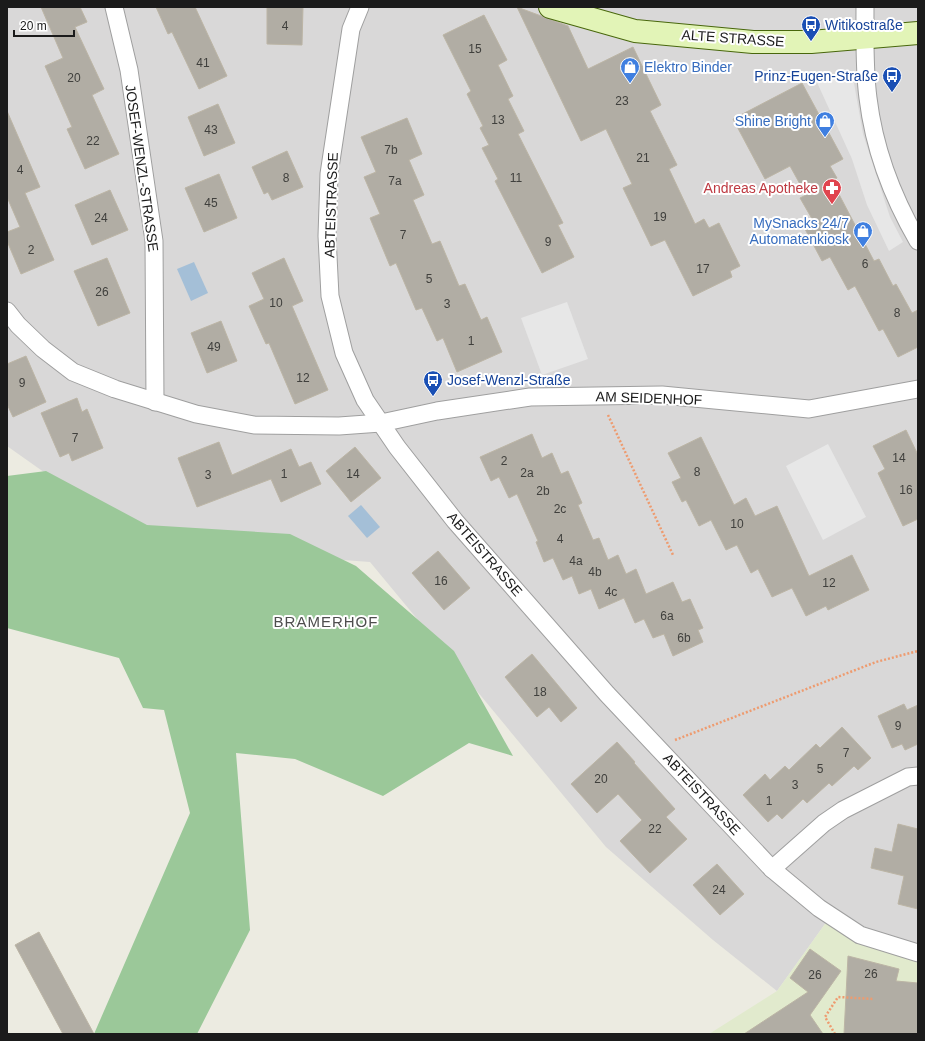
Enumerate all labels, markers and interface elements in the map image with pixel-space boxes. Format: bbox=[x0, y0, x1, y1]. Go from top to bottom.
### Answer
scale bar bbox=[14, 12, 74, 38]
bus stop icon: Witikostraße bbox=[800, 14, 822, 42]
place label: Witikostraße bbox=[825, 17, 903, 33]
text: 20 m bbox=[20, 19, 47, 33]
house number: 4 bbox=[282, 19, 289, 33]
street label: ALTE STRASSE bbox=[681, 26, 785, 50]
house number: 15 bbox=[468, 42, 482, 56]
house number: 41 bbox=[196, 56, 210, 70]
shop icon: Elektro Binder bbox=[619, 56, 641, 84]
place label: Elektro Binder bbox=[644, 59, 732, 75]
bus stop icon: Prinz-Eugen-Straße bbox=[881, 65, 903, 93]
place label: Prinz-Eugen-Straße bbox=[754, 68, 878, 84]
house number: 20 bbox=[67, 71, 81, 85]
street label: JOSEF-WENZL-STRASSE bbox=[122, 83, 162, 253]
house number: 23 bbox=[615, 94, 629, 108]
shop icon: Shine Bright bbox=[814, 110, 836, 138]
house number: 13 bbox=[491, 113, 505, 127]
place label: Shine Bright bbox=[735, 113, 811, 129]
house number: 43 bbox=[204, 123, 218, 137]
house number: 22 bbox=[86, 134, 100, 148]
house number: 7b bbox=[384, 143, 398, 157]
house number: 21 bbox=[636, 151, 650, 165]
street label: ABTEISTRASSE bbox=[321, 152, 341, 258]
house number: 4 bbox=[17, 163, 24, 177]
house number: 8 bbox=[283, 171, 290, 185]
house number: 11 bbox=[510, 171, 523, 185]
house number: 7a bbox=[388, 174, 402, 188]
pharmacy icon: Andreas Apotheke bbox=[821, 177, 843, 205]
place label: Andreas Apotheke bbox=[704, 180, 818, 196]
house number: 45 bbox=[204, 196, 218, 210]
house number: 19 bbox=[653, 210, 667, 224]
house number: 24 bbox=[94, 211, 108, 225]
place label: MySnacks 24/7 Automatenkiosk bbox=[749, 215, 850, 247]
shop icon: MySnacks 24/7 Automatenkiosk bbox=[852, 220, 874, 248]
house number: 7 bbox=[400, 228, 407, 242]
house number: 9 bbox=[545, 235, 552, 249]
house number: 2 bbox=[28, 243, 35, 257]
house number: 6 bbox=[862, 257, 869, 271]
house number: 17 bbox=[696, 262, 710, 276]
house number: 5 bbox=[426, 272, 433, 286]
house number: 26 bbox=[95, 285, 109, 299]
house number: 10 bbox=[269, 296, 283, 310]
house number: 3 bbox=[444, 297, 451, 311]
house number: 8 bbox=[894, 306, 901, 320]
house number: 1 bbox=[468, 334, 475, 348]
house number: 49 bbox=[207, 340, 221, 354]
bus stop icon: Josef-Wenzl-Straße bbox=[422, 369, 444, 397]
house number: 12 bbox=[296, 371, 310, 385]
place label: Josef-Wenzl-Straße bbox=[447, 372, 571, 388]
house number: 9 bbox=[19, 376, 26, 390]
street label: AM SEIDENHOF bbox=[595, 388, 703, 408]
house number: 7 bbox=[72, 431, 79, 445]
house number: 14 bbox=[892, 451, 906, 465]
house number: 2 bbox=[501, 454, 508, 468]
house number: 8 bbox=[694, 465, 701, 479]
house number: 2a bbox=[520, 466, 534, 480]
house number: 1 bbox=[281, 467, 288, 481]
house number: 14 bbox=[346, 467, 360, 481]
house number: 3 bbox=[205, 468, 212, 482]
house number: 16 bbox=[899, 483, 913, 497]
house number: 2b bbox=[536, 484, 550, 498]
house number: 2c bbox=[554, 502, 566, 516]
street label: ABTEISTRASSE bbox=[444, 509, 526, 599]
house number: 10 bbox=[730, 517, 744, 531]
house number: 4 bbox=[557, 532, 564, 546]
house number: 4a bbox=[569, 554, 583, 568]
house number: 4b bbox=[588, 565, 602, 579]
house number: 16 bbox=[434, 574, 448, 588]
house number: 12 bbox=[822, 576, 836, 590]
house number: 4c bbox=[605, 585, 617, 599]
house number: 6a bbox=[660, 609, 674, 623]
district label: BRAMERHOF bbox=[274, 613, 378, 630]
house number: 6b bbox=[677, 631, 691, 645]
house number: 18 bbox=[533, 685, 547, 699]
house number: 9 bbox=[895, 719, 902, 733]
house number: 7 bbox=[843, 746, 850, 760]
street label: ABTEISTRASSE bbox=[660, 750, 744, 838]
house number: 5 bbox=[817, 762, 824, 776]
house number: 20 bbox=[594, 772, 608, 786]
house number: 3 bbox=[792, 778, 799, 792]
house number: 1 bbox=[766, 794, 773, 808]
house number: 22 bbox=[648, 822, 662, 836]
house number: 24 bbox=[712, 883, 726, 897]
house number: 26 bbox=[864, 967, 878, 981]
house number: 26 bbox=[808, 968, 822, 982]

